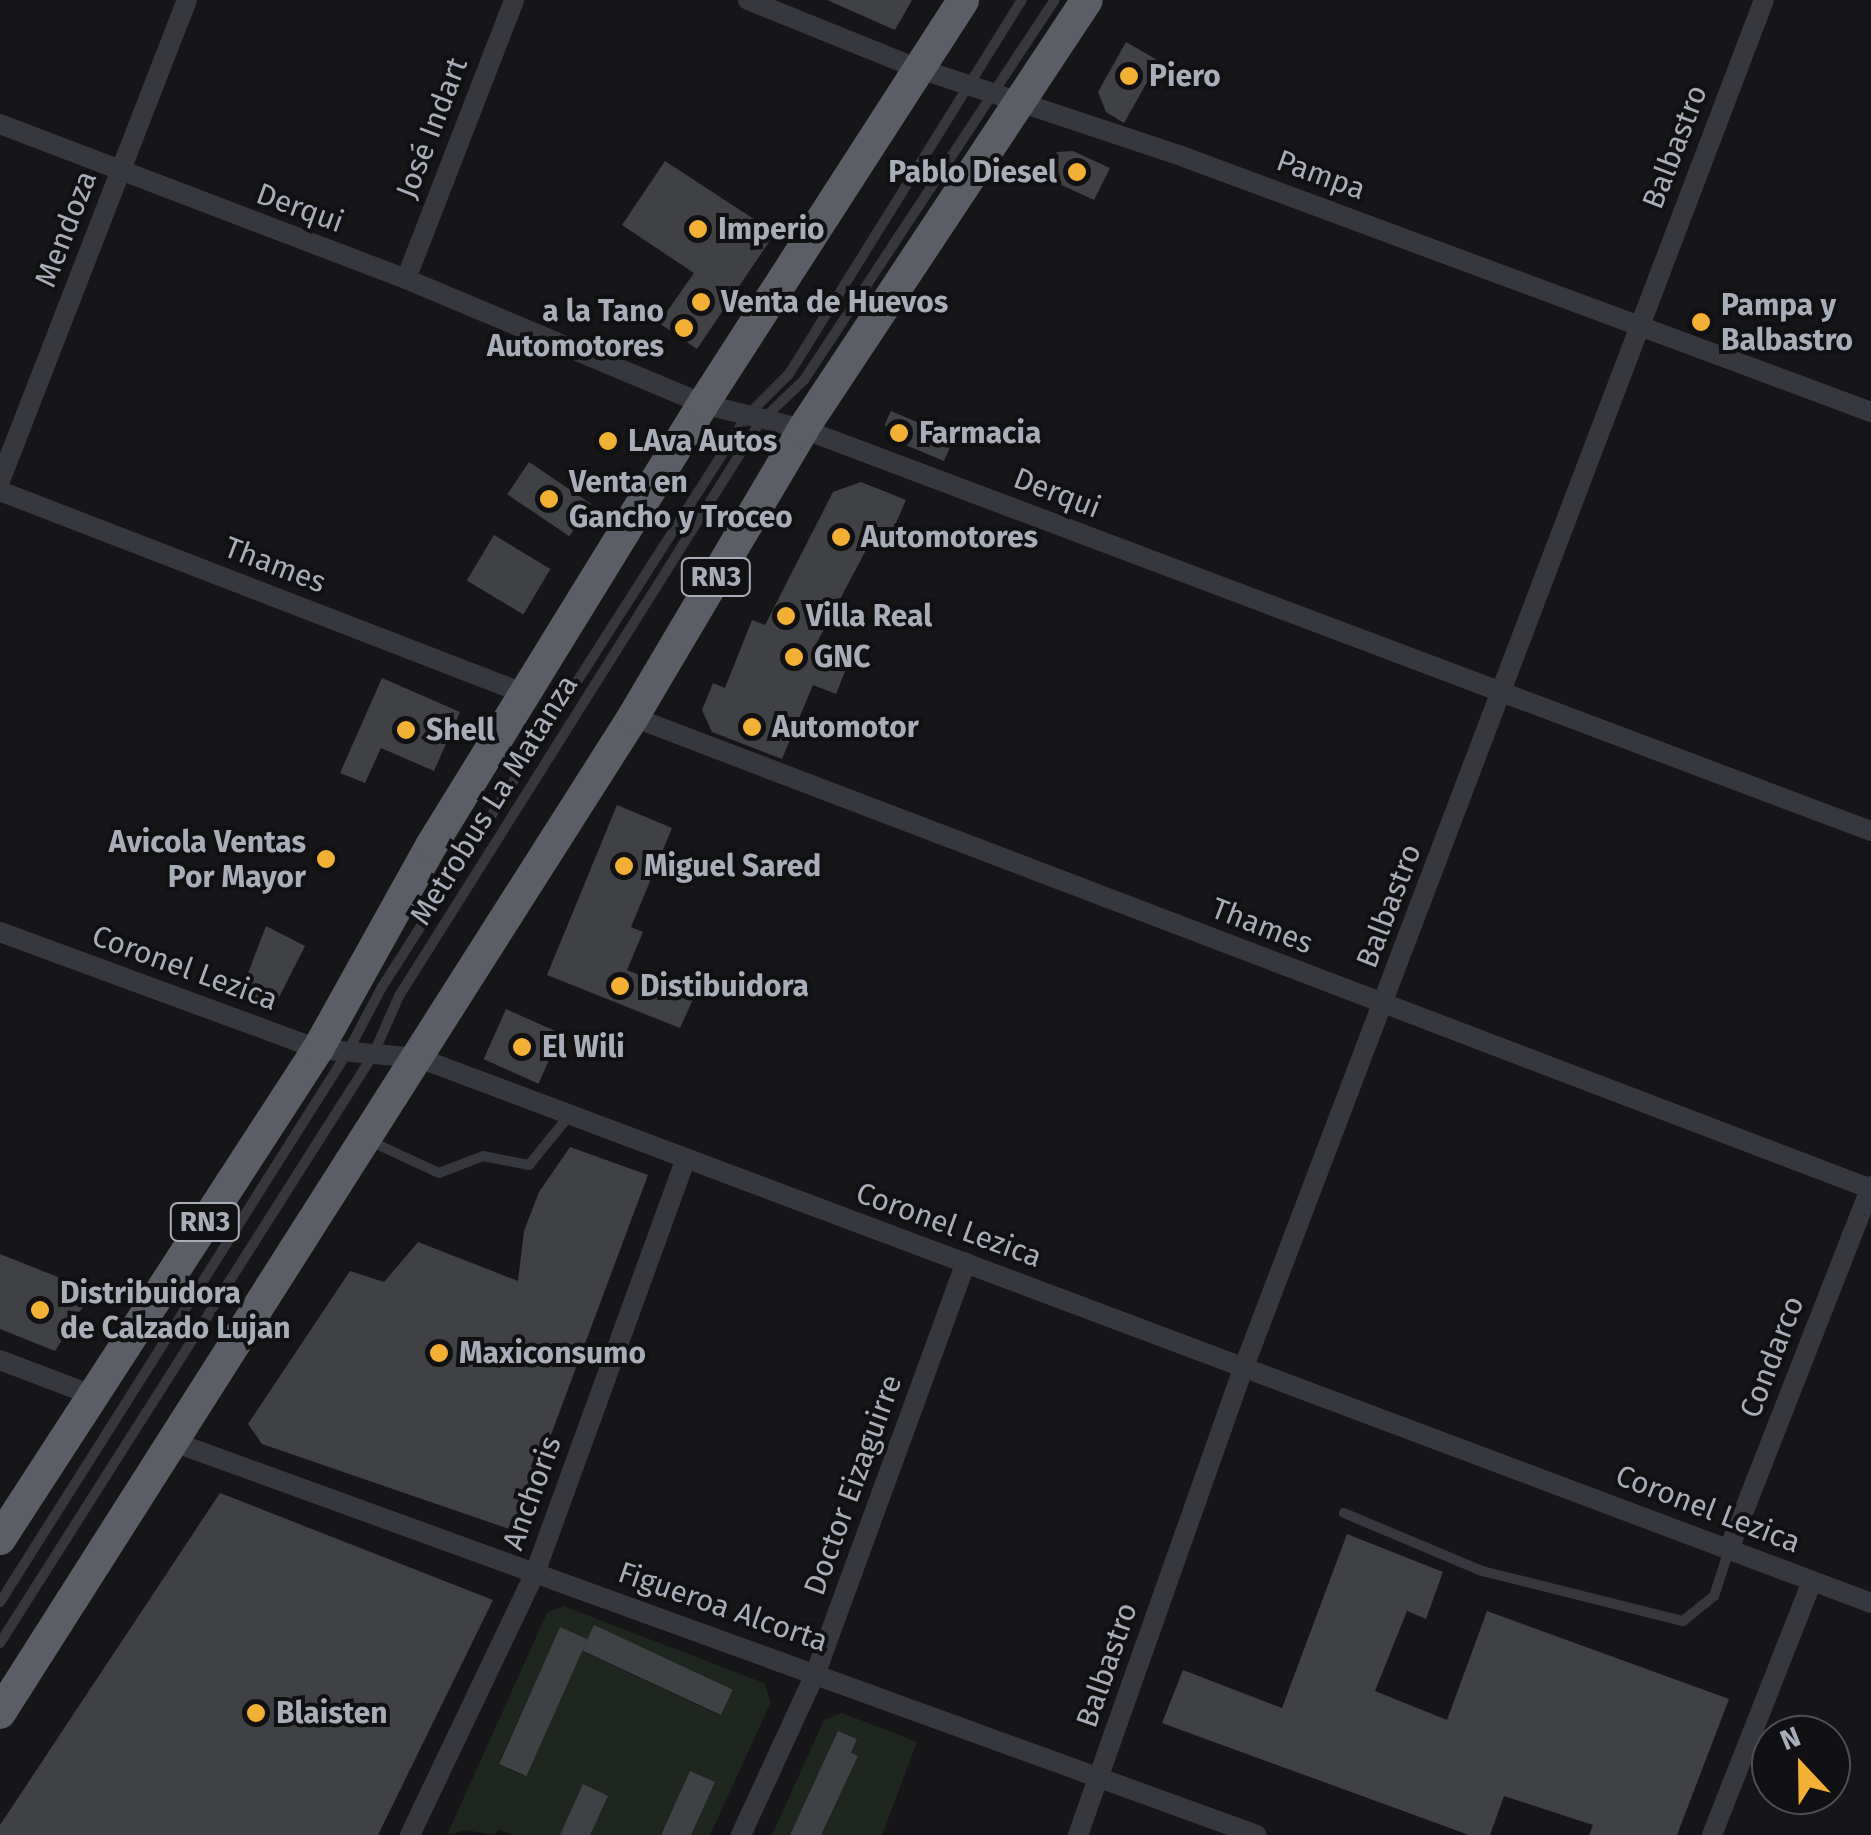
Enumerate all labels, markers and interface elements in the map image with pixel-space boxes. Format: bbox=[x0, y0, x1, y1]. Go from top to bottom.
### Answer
street label: José Indart bbox=[389, 52, 475, 204]
place label: Piero bbox=[1149, 58, 1221, 94]
marker: Piero bbox=[1118, 65, 1140, 87]
street label: Balbastro bbox=[1635, 80, 1715, 214]
street label: Pampa bbox=[1272, 142, 1370, 208]
place label: Pablo Diesel bbox=[888, 154, 1057, 190]
marker: Pablo Diesel bbox=[1066, 161, 1088, 183]
street label: Mendoza bbox=[27, 166, 105, 292]
street label: Derqui bbox=[251, 176, 349, 240]
place label: Imperio bbox=[718, 211, 825, 247]
marker: Imperio bbox=[687, 218, 709, 240]
place label: Venta de Huevos bbox=[721, 284, 948, 320]
place label: Pampa y Balbastro bbox=[1721, 287, 1853, 358]
marker: Venta de Huevos bbox=[690, 291, 712, 313]
place label: a la Tano Automotores bbox=[487, 293, 664, 364]
marker: Pampa y Balbastro bbox=[1690, 311, 1712, 333]
marker: a la Tano Automotores bbox=[673, 317, 695, 339]
place label: Farmacia bbox=[919, 415, 1041, 451]
marker: Farmacia bbox=[888, 422, 910, 444]
place label: LAva Autos bbox=[628, 423, 777, 459]
marker: LAva Autos bbox=[597, 430, 619, 452]
street label: Derqui bbox=[1008, 460, 1106, 526]
place label: Venta en Gancho y Troceo bbox=[569, 464, 793, 534]
marker: Venta en Gancho y Troceo bbox=[538, 488, 560, 510]
place label: Automotores bbox=[861, 519, 1038, 555]
marker: Automotores bbox=[830, 526, 852, 548]
street label: Thames bbox=[219, 529, 331, 601]
road number: RN3 bbox=[678, 554, 754, 600]
place label: Villa Real bbox=[806, 598, 932, 634]
marker: Villa Real bbox=[775, 605, 797, 627]
place label: GNC bbox=[814, 639, 870, 675]
marker: GNC bbox=[783, 646, 805, 668]
street label: Metrobus La Matanza bbox=[402, 668, 586, 932]
place label: Automotor bbox=[772, 709, 919, 745]
place label: Shell bbox=[426, 712, 495, 748]
marker: Automotor bbox=[741, 716, 763, 738]
marker: Shell bbox=[395, 719, 417, 741]
place label: Avicola Ventas Por Mayor bbox=[109, 824, 306, 894]
street label: Balbastro bbox=[1349, 839, 1429, 973]
marker: Avicola Ventas Por Mayor bbox=[315, 848, 337, 870]
place label: Miguel Sared bbox=[644, 848, 821, 884]
marker: Miguel Sared bbox=[613, 855, 635, 877]
street label: Thames bbox=[1206, 890, 1318, 962]
street label: Coronel Lezica bbox=[87, 918, 283, 1018]
place label: Distibuidora bbox=[640, 968, 809, 1004]
marker: Distibuidora bbox=[609, 975, 631, 997]
place label: El Wili bbox=[542, 1029, 625, 1065]
marker: El Wili bbox=[511, 1036, 533, 1058]
street label: Coronel Lezica bbox=[851, 1175, 1047, 1275]
road number: RN3 bbox=[168, 1199, 242, 1245]
place label: Distribuidora de Calzado Lujan bbox=[60, 1275, 291, 1346]
street label: Condarco bbox=[1732, 1291, 1812, 1423]
marker: Distribuidora de Calzado Lujan bbox=[29, 1299, 51, 1321]
place label: Maxiconsumo bbox=[459, 1335, 646, 1371]
marker: Maxiconsumo bbox=[428, 1342, 450, 1364]
street label: Doctor Eizaguirre bbox=[796, 1370, 910, 1600]
street label: Anchoris bbox=[495, 1431, 569, 1555]
street label: Coronel Lezica bbox=[1611, 1457, 1805, 1561]
street label: Figueroa Alcorta bbox=[614, 1554, 832, 1660]
street label: Balbastro bbox=[1069, 1598, 1145, 1732]
place label: Blaisten bbox=[276, 1695, 388, 1731]
marker: Blaisten bbox=[245, 1702, 267, 1724]
north arrow bbox=[1751, 1715, 1851, 1815]
text: N bbox=[1776, 1720, 1805, 1757]

